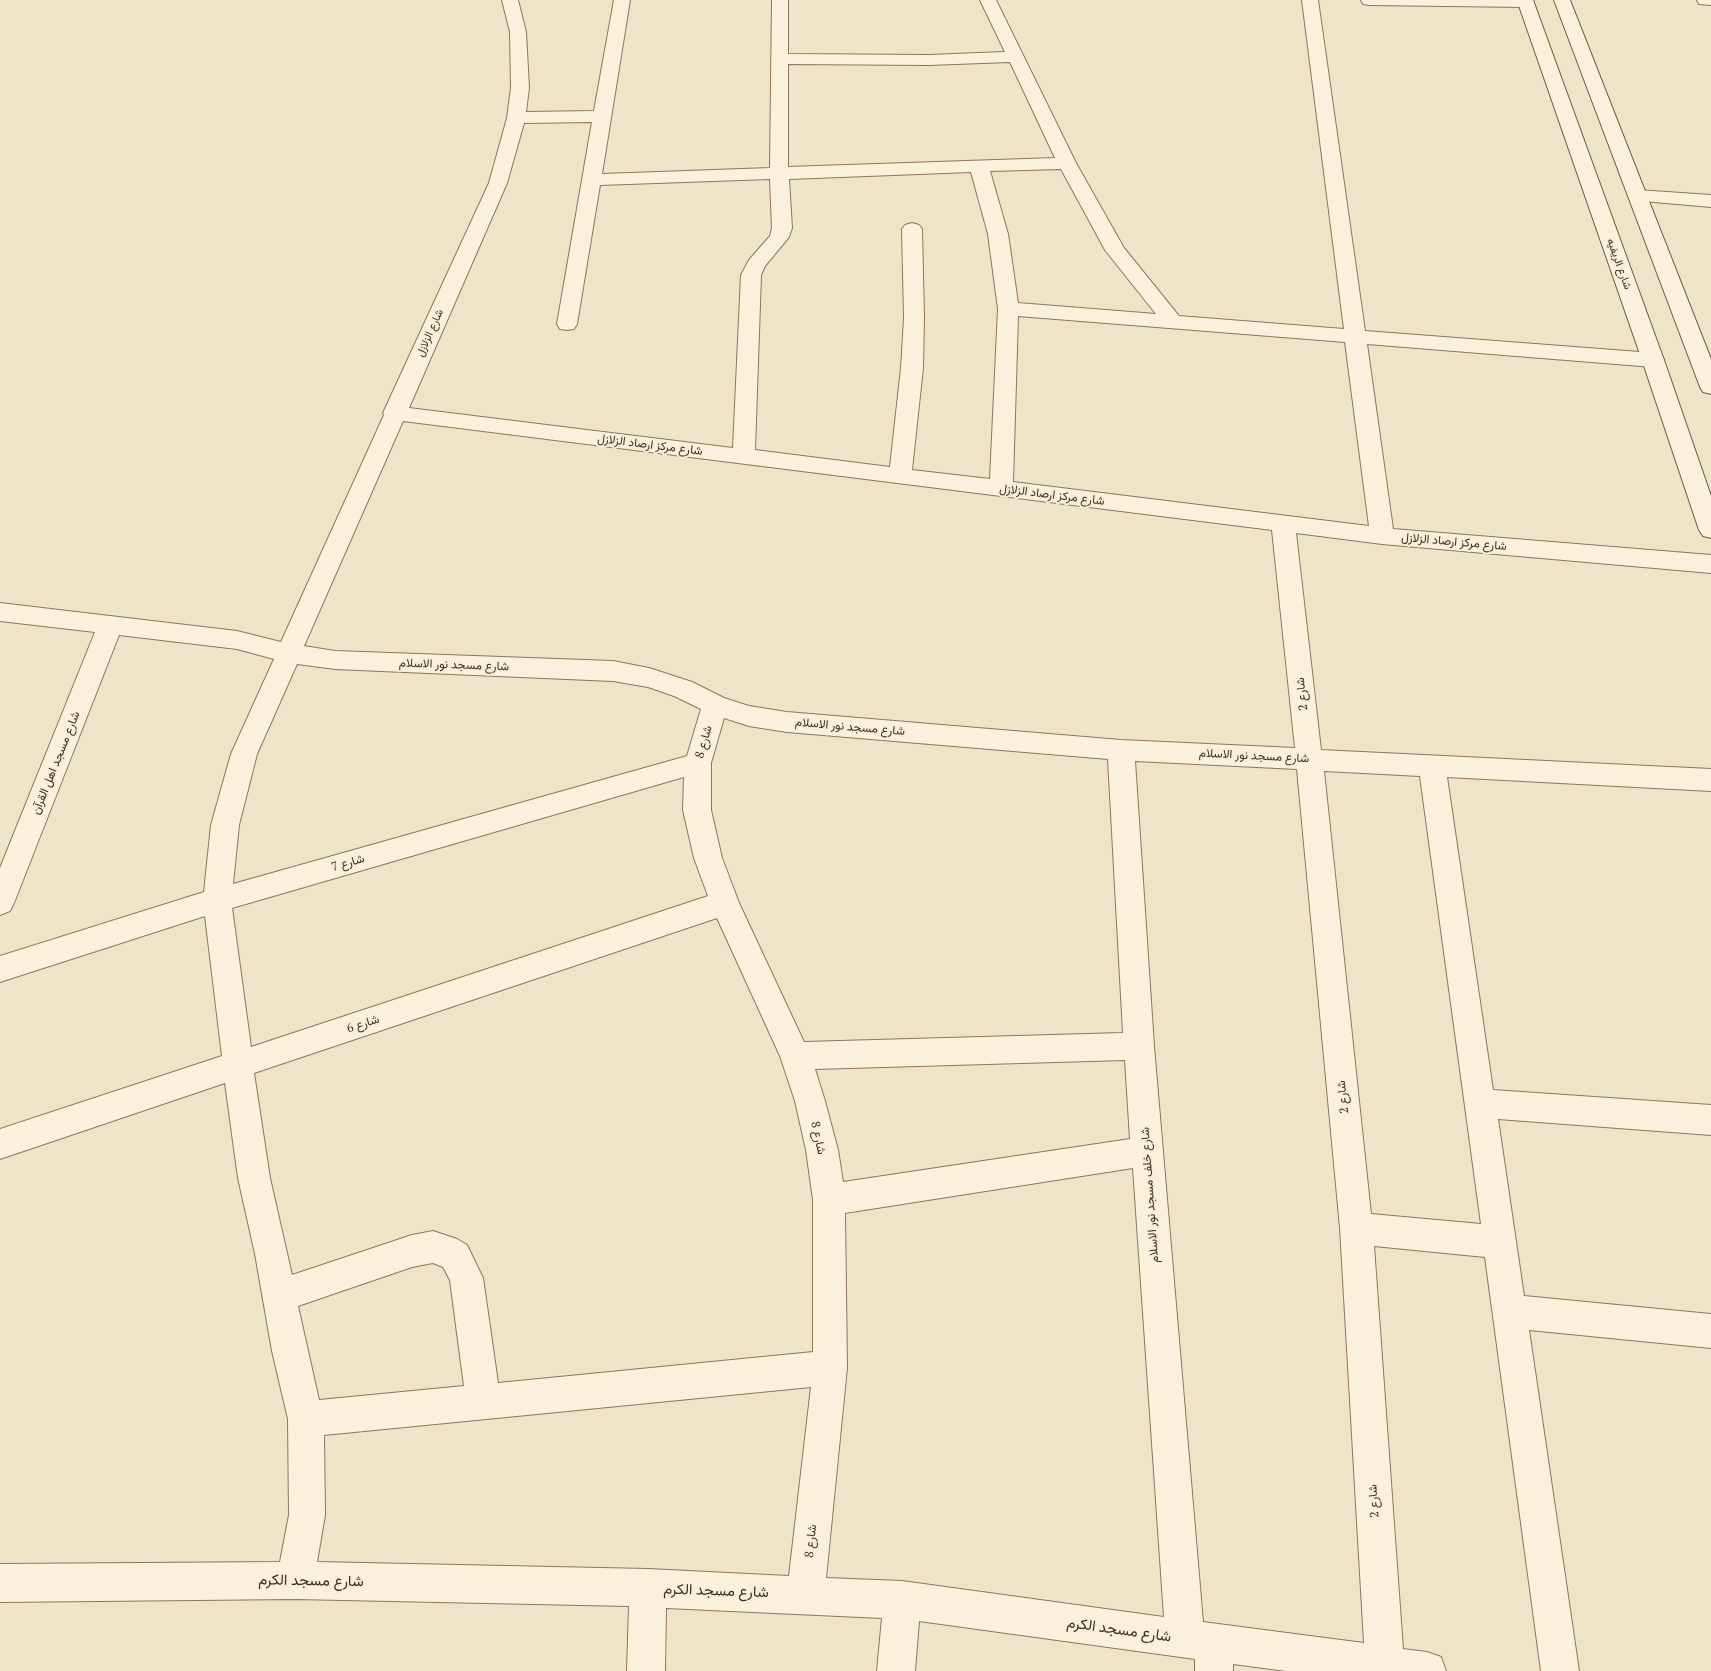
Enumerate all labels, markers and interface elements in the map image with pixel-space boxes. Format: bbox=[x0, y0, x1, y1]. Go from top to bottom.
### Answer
street label: شارع الريفيه bbox=[1604, 237, 1634, 291]
street label: شارع الزلازل bbox=[414, 307, 446, 359]
street label: شارع مركز ارصاد الزلازل bbox=[597, 431, 703, 459]
street label: شارع مركز ارصاد الزلازل bbox=[999, 481, 1105, 509]
street label: شارع مركز ارصاد الزلازل bbox=[1401, 530, 1507, 554]
street label: شارع مسجد نور الاسلام bbox=[399, 656, 509, 674]
street label: شارع 2 bbox=[1293, 677, 1311, 711]
street label: شارع مسجد اهل القرآن bbox=[29, 709, 83, 817]
street label: شارع مسجد نور الاسلام bbox=[794, 715, 906, 739]
street label: شارع 8 bbox=[692, 724, 716, 760]
street label: شارع مسجد نور الاسلام bbox=[1199, 746, 1309, 766]
street label: شارع 7 bbox=[330, 851, 366, 875]
street label: شارع 6 bbox=[345, 1012, 381, 1036]
street label: شارع 2 bbox=[1334, 1080, 1352, 1114]
street label: شارع 8 bbox=[807, 1120, 829, 1156]
street label: شارع خلف مسجد نور الاسلام bbox=[1138, 1127, 1162, 1263]
street label: شارع 2 bbox=[1366, 1484, 1382, 1518]
street label: شارع 8 bbox=[802, 1524, 820, 1558]
street label: شارع مسجد الكرم bbox=[258, 1571, 364, 1591]
street label: شارع مسجد الكرم bbox=[663, 1580, 769, 1602]
street label: شارع مسجد الكرم bbox=[1066, 1614, 1172, 1646]

